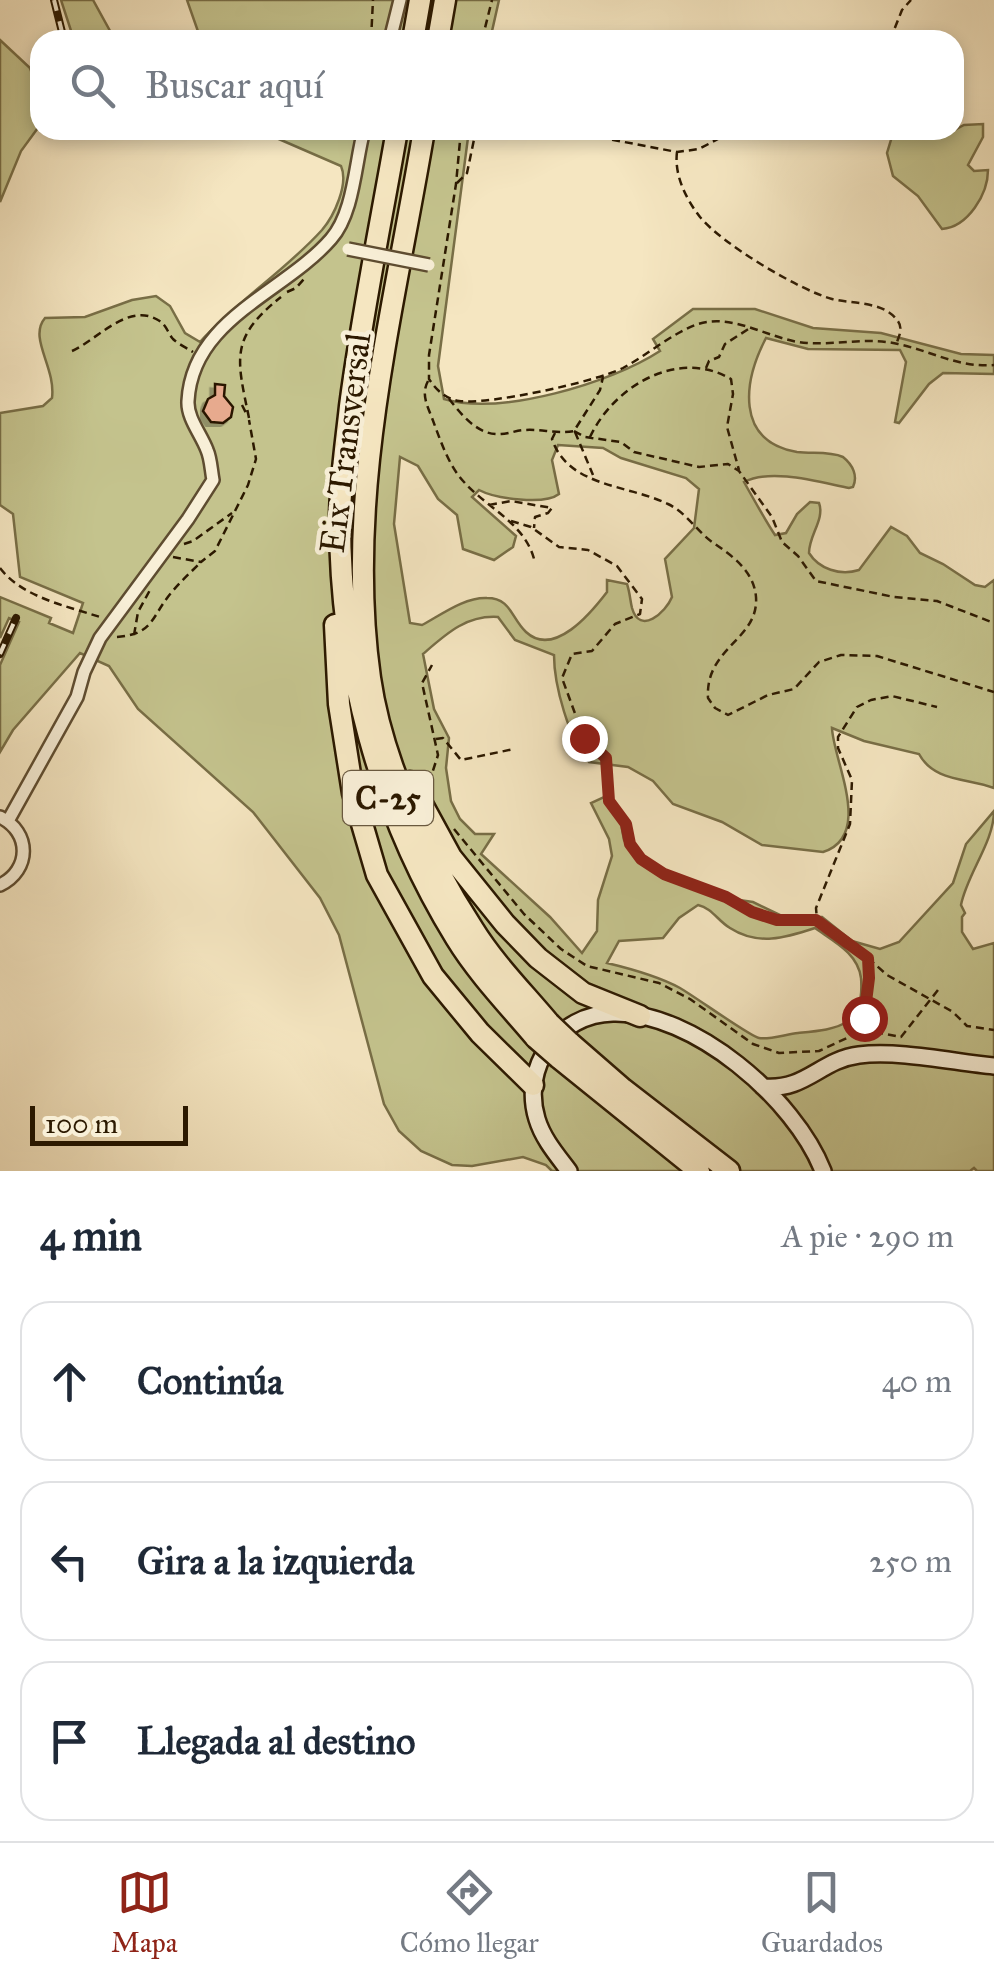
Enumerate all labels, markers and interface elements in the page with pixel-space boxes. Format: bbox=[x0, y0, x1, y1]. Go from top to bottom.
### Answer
search box bbox=[30, 30, 964, 140]
icon: search bbox=[65, 58, 120, 113]
text: Buscar aquí bbox=[145, 62, 324, 108]
street label: Eix Transversal bbox=[311, 330, 380, 556]
route end bbox=[562, 716, 608, 762]
road number: C-25 bbox=[343, 771, 433, 825]
route start bbox=[842, 996, 888, 1042]
scale bar bbox=[30, 1101, 188, 1146]
text: 100 m bbox=[45, 1106, 118, 1141]
text: 4 min bbox=[40, 1210, 142, 1262]
text: A pie · 290 m bbox=[781, 1217, 954, 1256]
icon: ahead bbox=[42, 1354, 97, 1409]
text: Continúa bbox=[137, 1358, 283, 1404]
text: 40 m bbox=[882, 1362, 952, 1401]
icon: left bbox=[42, 1534, 97, 1589]
text: Gira a la izquierda bbox=[137, 1538, 414, 1584]
text: 250 m bbox=[869, 1542, 952, 1581]
icon: arrive bbox=[42, 1714, 97, 1769]
text: Llegada al destino bbox=[137, 1718, 416, 1764]
tab: Mapa bbox=[111, 1865, 178, 1960]
tab: Cómo llegar bbox=[400, 1865, 539, 1960]
tab: Guardados bbox=[761, 1865, 883, 1960]

